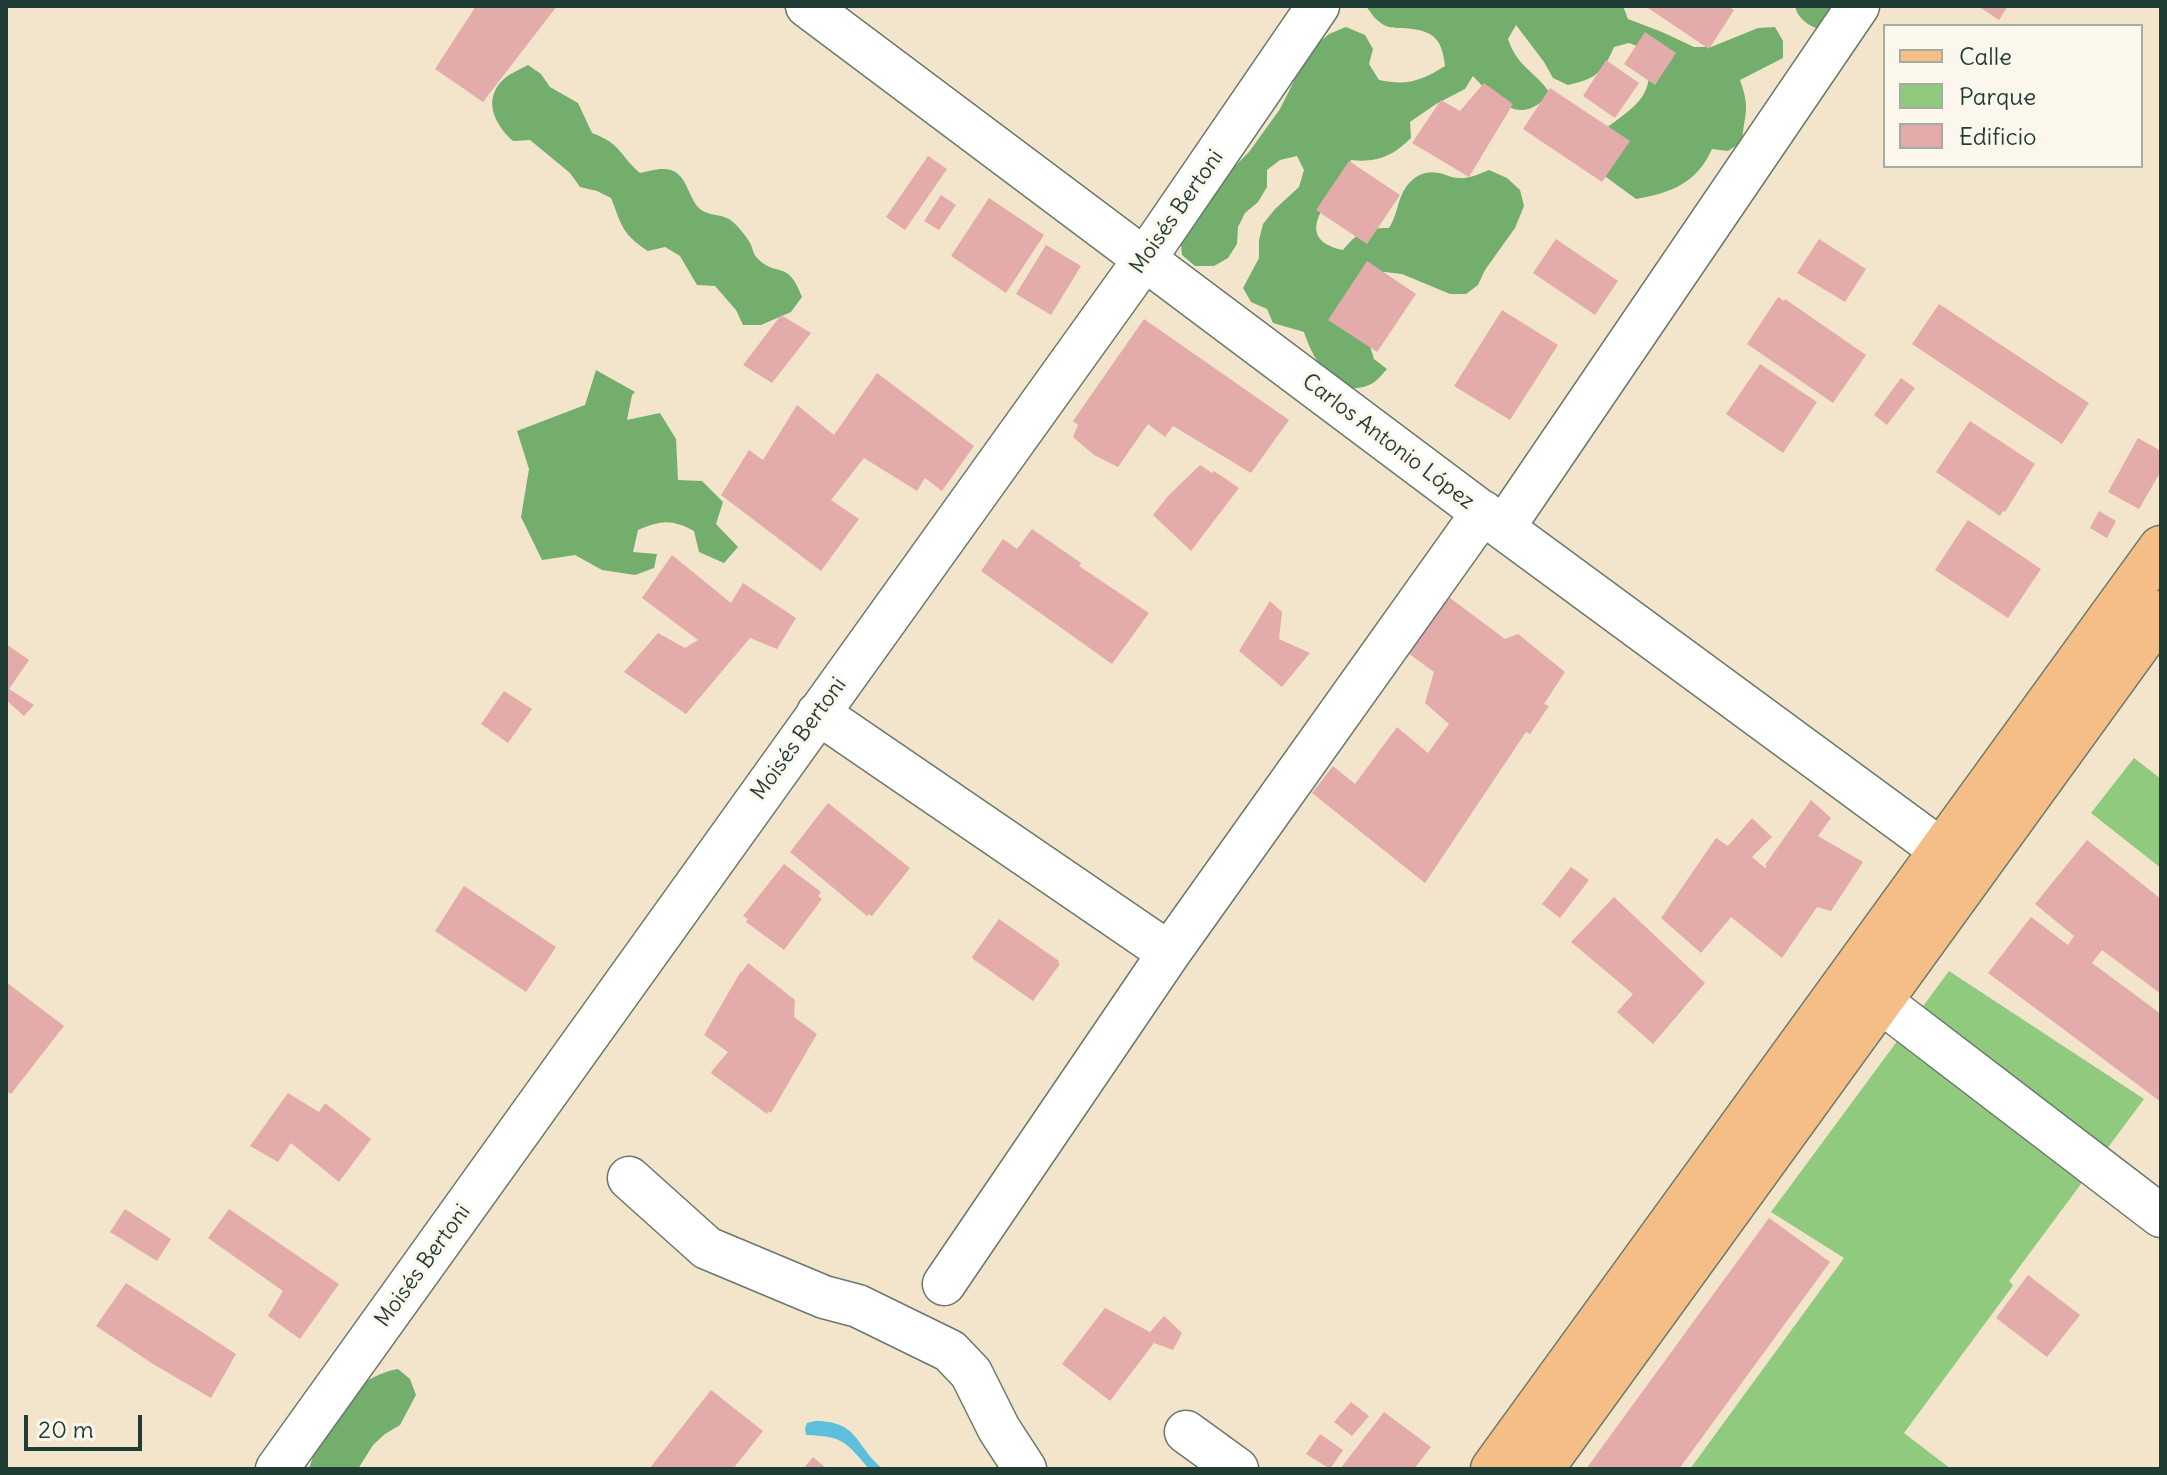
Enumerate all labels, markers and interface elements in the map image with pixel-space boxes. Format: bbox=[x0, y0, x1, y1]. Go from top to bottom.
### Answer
legend bbox=[1883, 24, 2143, 168]
text: Calle bbox=[1959, 41, 2012, 71]
text: Parque bbox=[1959, 81, 2036, 111]
text: Edificio bbox=[1959, 121, 2037, 151]
street label: Moisés Bertoni bbox=[1125, 145, 1229, 279]
street label: Carlos Antonio López bbox=[1297, 369, 1479, 515]
street label: Moisés Bertoni bbox=[746, 673, 852, 805]
street label: Moisés Bertoni bbox=[370, 1200, 476, 1332]
scale bar bbox=[28, 1399, 146, 1449]
text: 20 m bbox=[38, 1414, 94, 1444]

